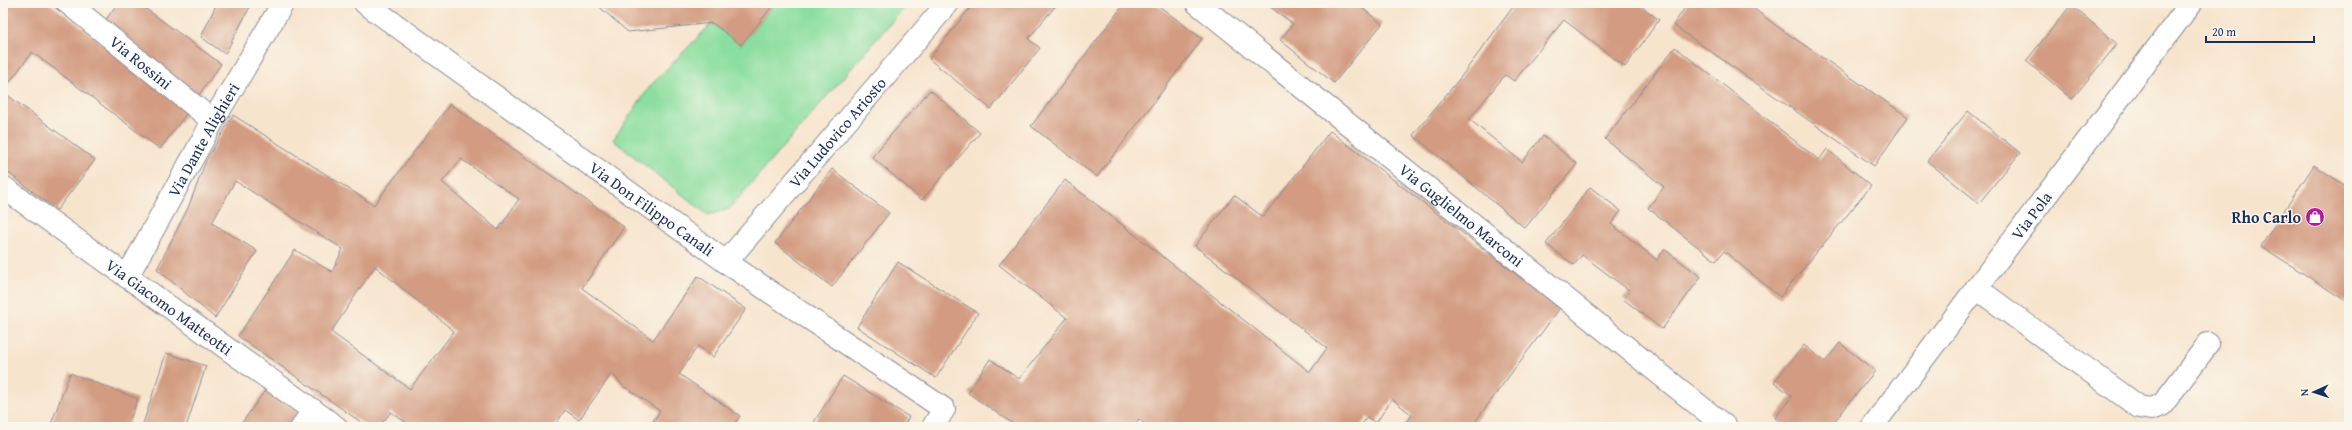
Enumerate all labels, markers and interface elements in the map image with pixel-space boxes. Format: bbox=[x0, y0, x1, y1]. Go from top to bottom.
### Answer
scale bar bbox=[2206, 18, 2314, 44]
text: 20 m bbox=[2212, 23, 2236, 40]
street label: Via Rossini bbox=[105, 30, 178, 95]
street label: Via Ludovico Ariosto bbox=[783, 71, 892, 193]
street label: Via Dante Alighieri bbox=[161, 78, 245, 201]
street label: Via Don Filippo Canali bbox=[584, 156, 720, 262]
street label: Via Guglielmo Marconi bbox=[1394, 158, 1529, 273]
street label: Via Pola bbox=[2005, 186, 2058, 244]
place label: Rho Carlo bbox=[2232, 205, 2301, 229]
shop icon: Rho Carlo bbox=[2304, 206, 2326, 228]
street label: Via Giacomo Matteotti bbox=[101, 253, 238, 361]
north arrow bbox=[2294, 372, 2334, 412]
text: N bbox=[2296, 388, 2312, 397]

